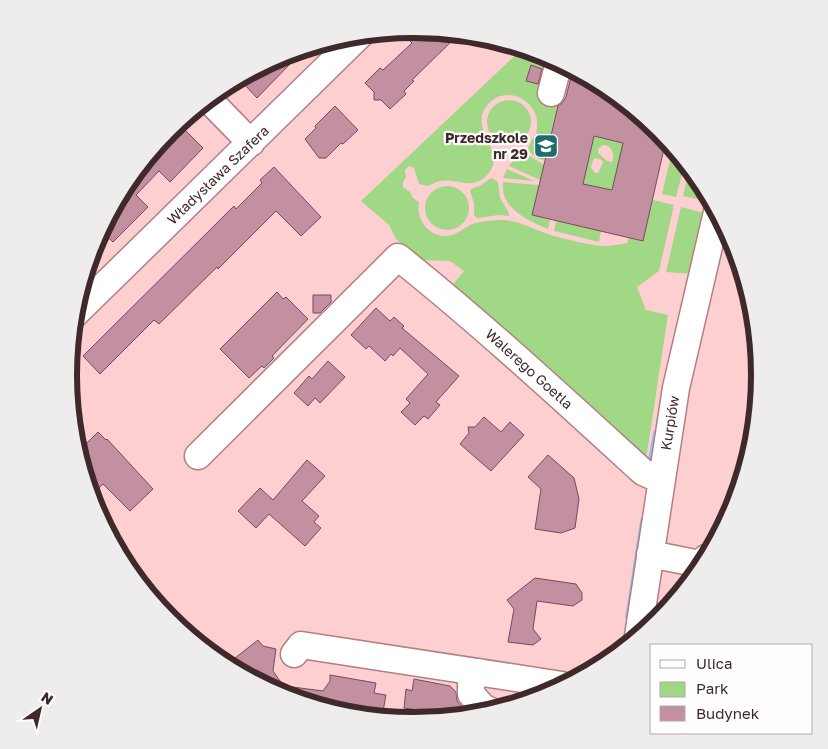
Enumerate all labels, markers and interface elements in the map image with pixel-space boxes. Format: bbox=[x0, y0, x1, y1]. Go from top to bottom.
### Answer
street label: Władysława Szafera bbox=[163, 122, 272, 228]
place label: Przedszkole nr 29 bbox=[445, 129, 528, 162]
school or university icon: Przedszkole nr 29 bbox=[533, 133, 559, 159]
street label: Walerego Goetla bbox=[482, 325, 576, 412]
street label: Kurpiów bbox=[657, 394, 682, 452]
legend bbox=[650, 644, 813, 734]
text: Ulica bbox=[696, 654, 732, 672]
text: Park bbox=[696, 679, 729, 697]
north arrow bbox=[15, 684, 65, 734]
text: N bbox=[38, 688, 57, 708]
text: Budynek bbox=[696, 704, 760, 722]

